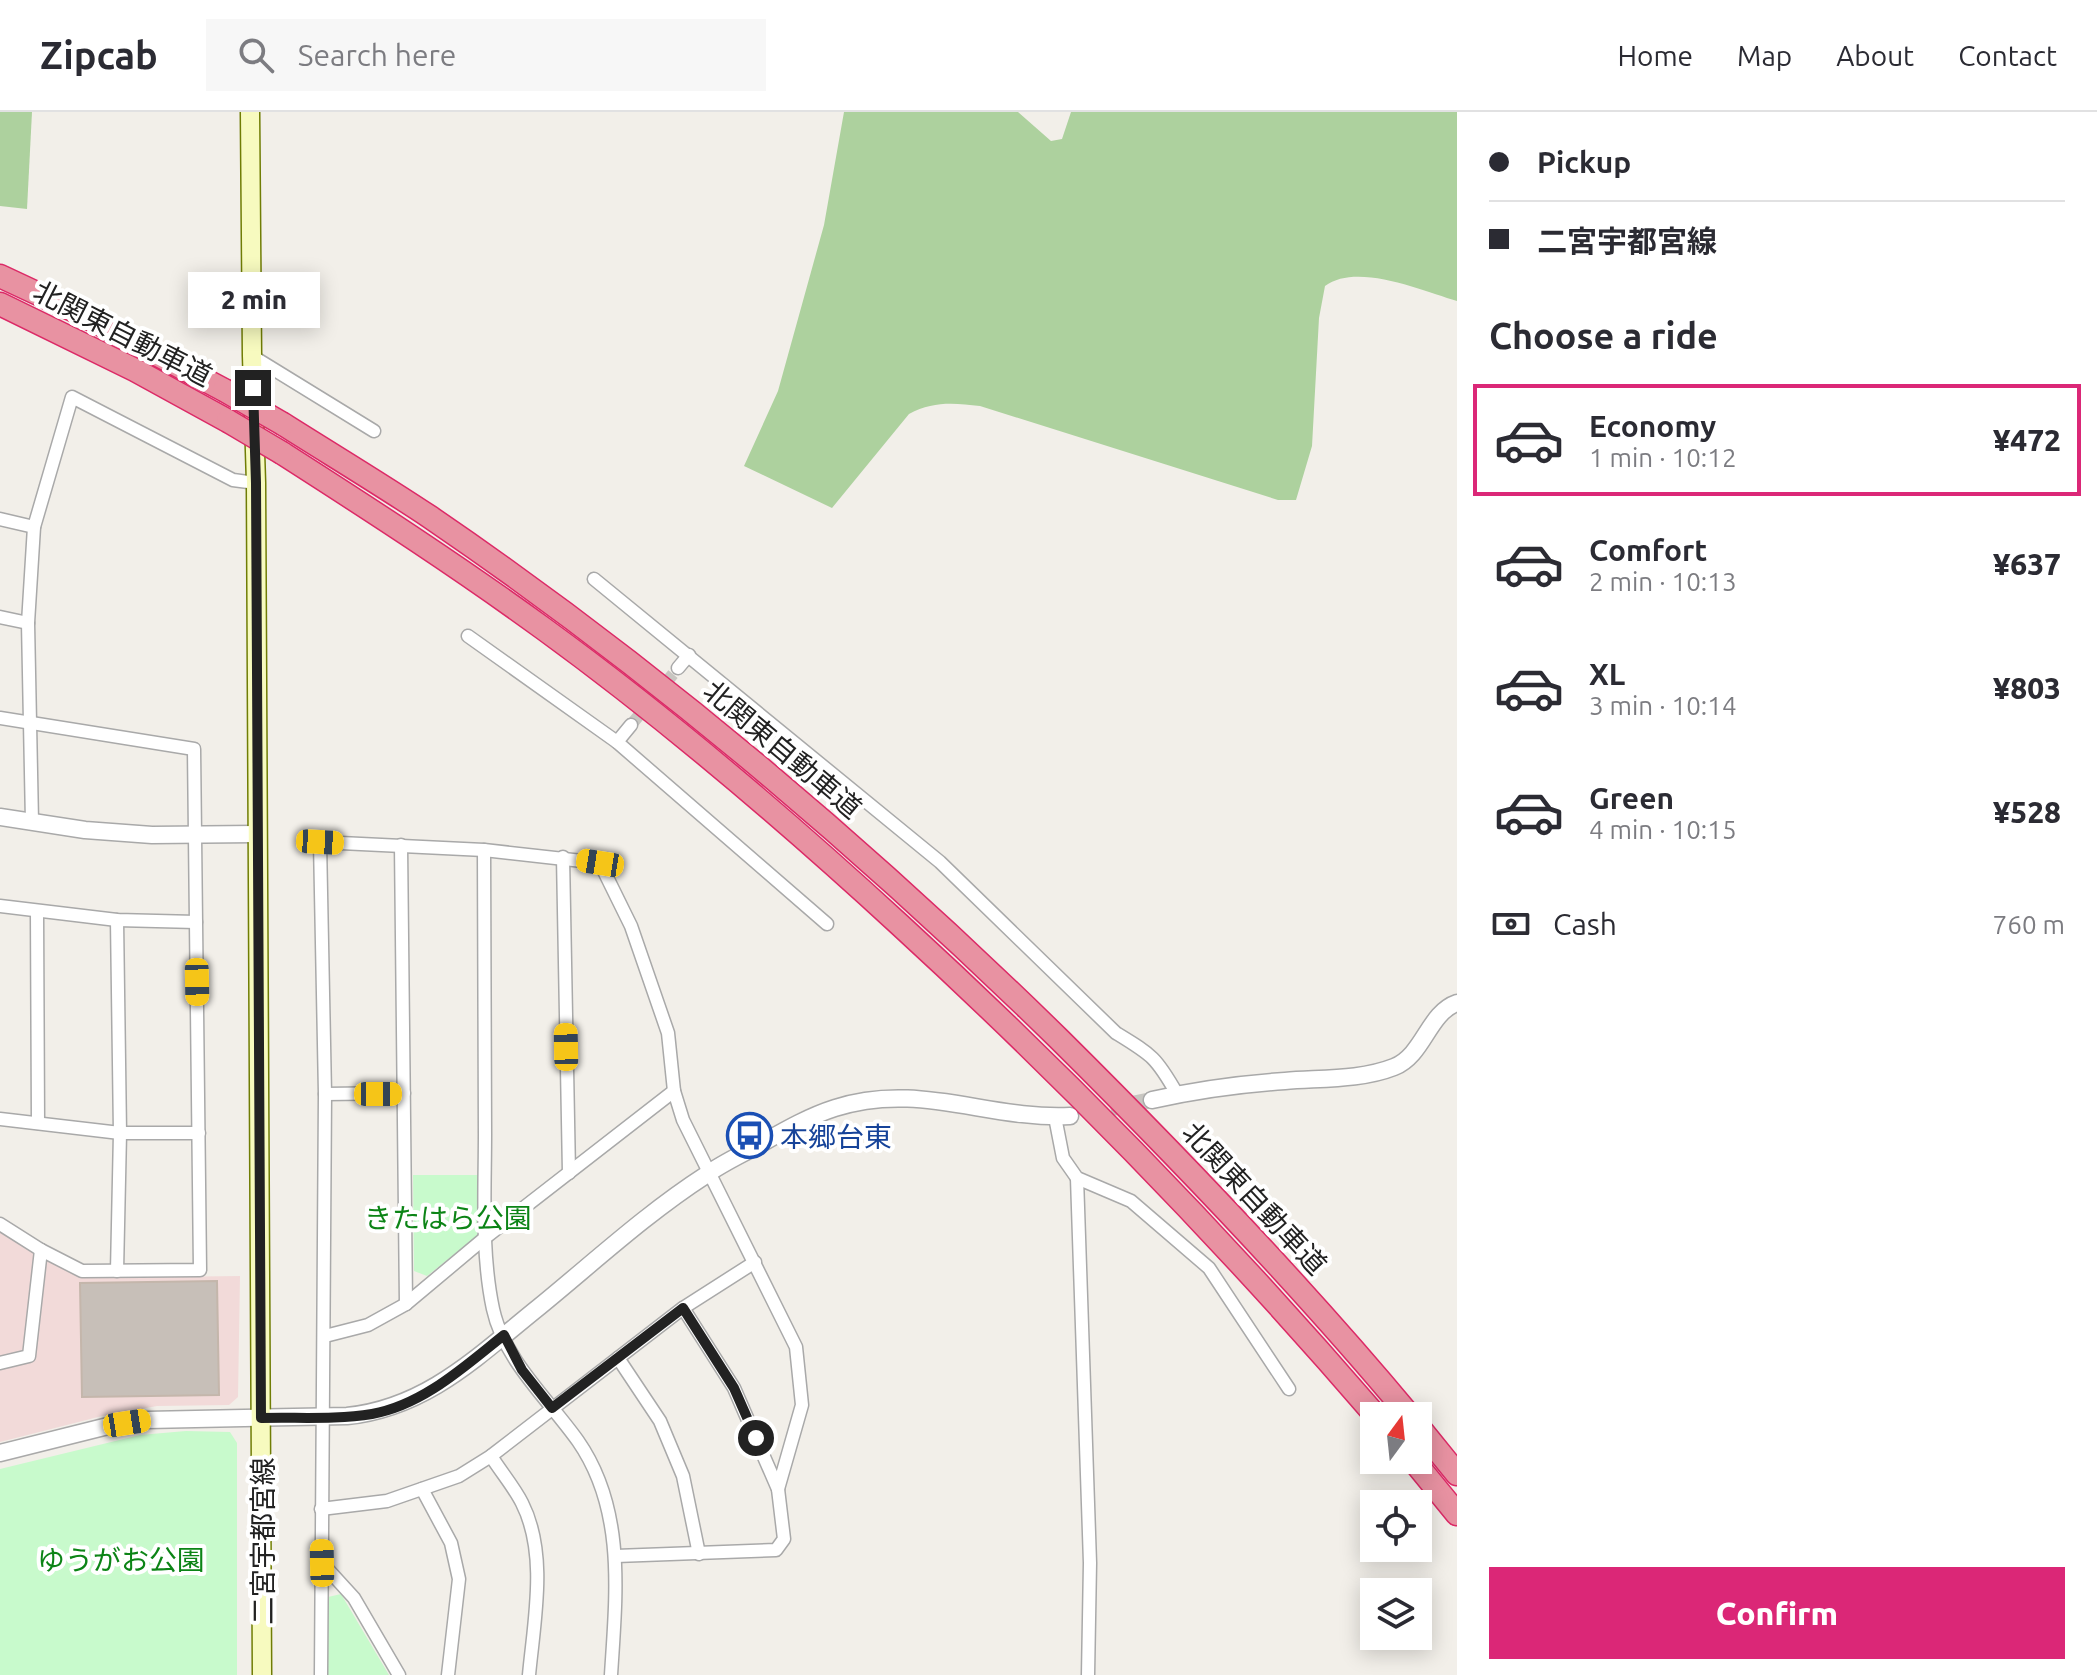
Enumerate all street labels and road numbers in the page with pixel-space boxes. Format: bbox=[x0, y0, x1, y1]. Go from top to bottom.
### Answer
street label: 北関東自動車道 bbox=[29, 275, 217, 391]
street label: 北関東自動車道 bbox=[698, 674, 868, 824]
street label: 北関東自動車道 bbox=[1177, 1116, 1333, 1280]
street label: 二宮宇都宮線 bbox=[247, 1457, 278, 1625]

